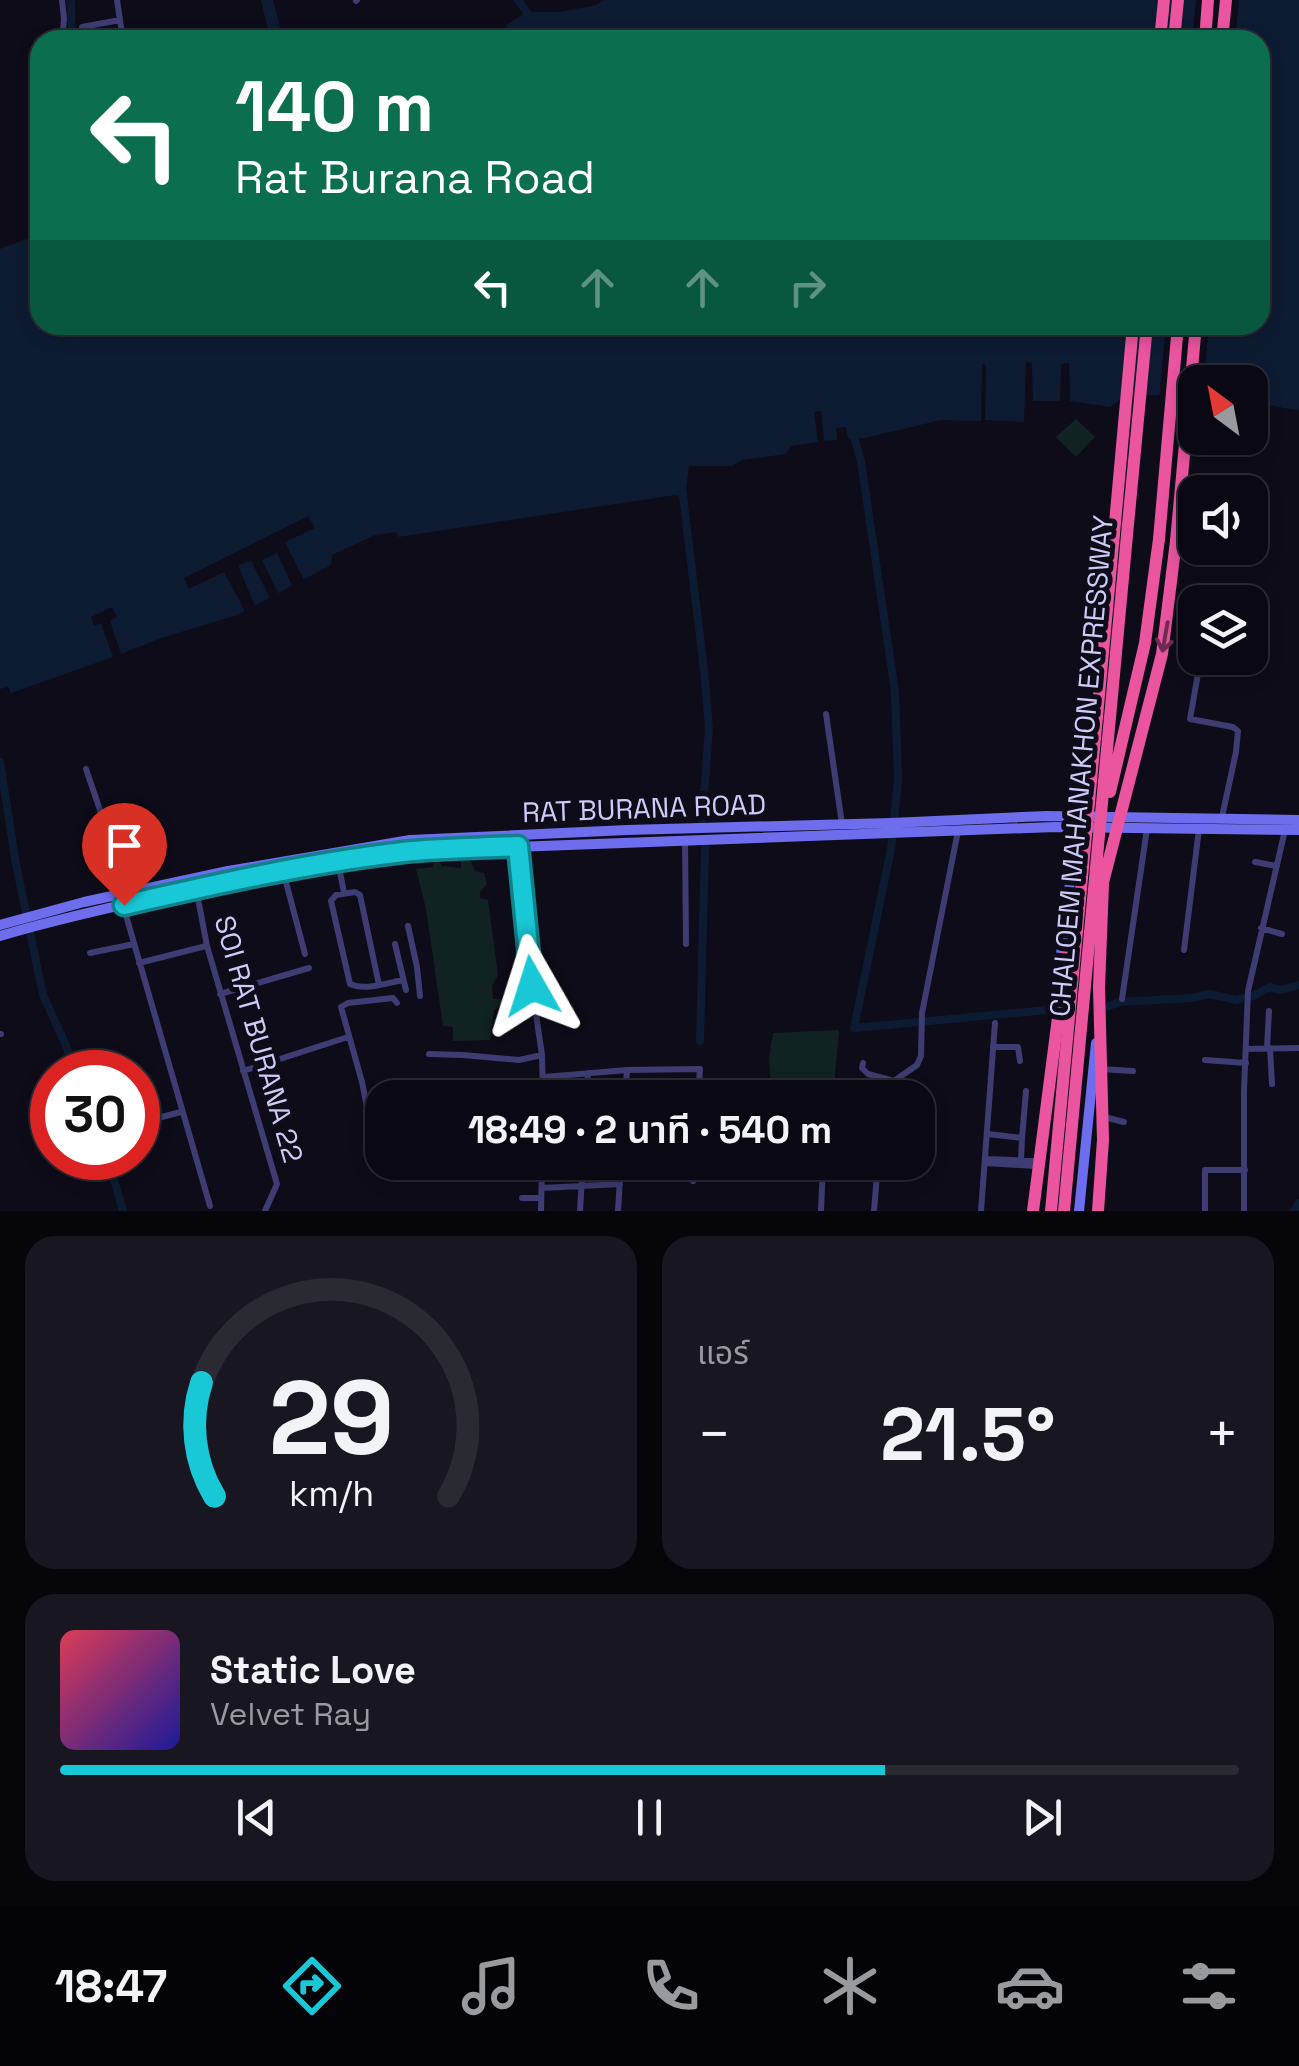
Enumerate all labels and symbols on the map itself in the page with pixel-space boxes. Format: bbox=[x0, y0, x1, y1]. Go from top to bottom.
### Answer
north arrow bbox=[1178, 365, 1268, 455]
street label: CHALOEM MAHANAKHON EXPRESSWAY bbox=[1041, 514, 1121, 1018]
one-way arrow bbox=[1155, 621, 1174, 653]
street label: RAT BURANA ROAD bbox=[521, 786, 767, 830]
pin bbox=[82, 803, 167, 906]
street label: SOI RAT BURANA 22 bbox=[207, 911, 311, 1167]
position arrow bbox=[480, 934, 584, 1038]
speed limit sign: 30 bbox=[30, 1050, 160, 1180]

